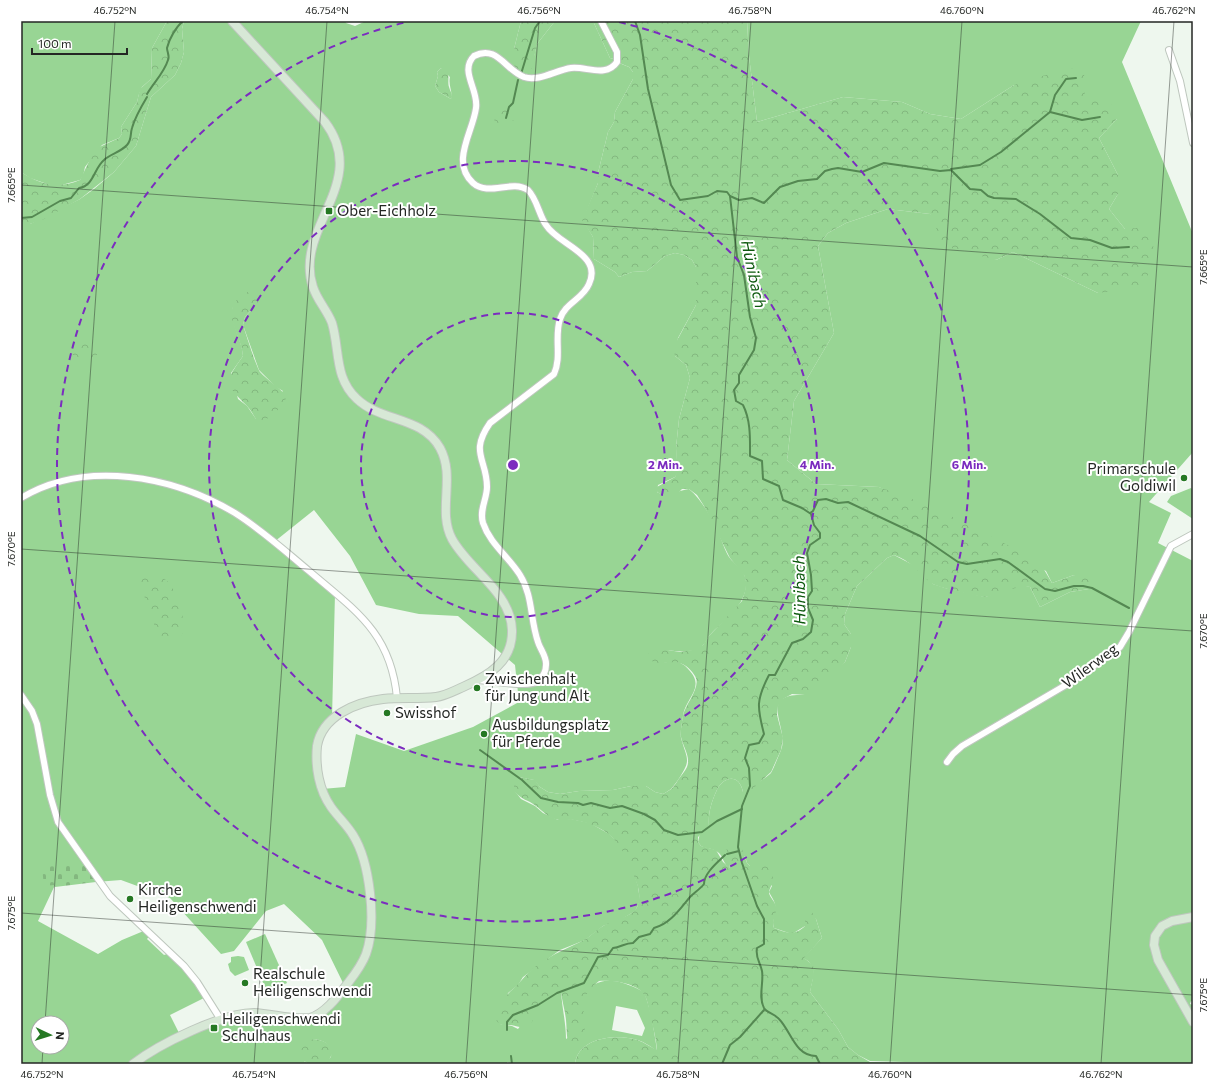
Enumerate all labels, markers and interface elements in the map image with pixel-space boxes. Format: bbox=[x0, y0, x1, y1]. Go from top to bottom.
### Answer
text: 46.752°N bbox=[93, 4, 137, 16]
text: 46.754°N bbox=[305, 4, 349, 16]
text: 46.756°N bbox=[517, 4, 561, 16]
text: 46.758°N bbox=[728, 4, 772, 16]
text: 46.760°N bbox=[940, 4, 984, 16]
text: 46.762°N bbox=[1152, 4, 1196, 16]
scale bar bbox=[32, 30, 127, 56]
text: 100 m bbox=[38, 36, 72, 50]
text: 7.665°E bbox=[5, 167, 17, 203]
place label: Ober-Eichholz bbox=[337, 201, 436, 219]
marker: Ober-Eichholz bbox=[324, 206, 334, 216]
water label: Hünibach bbox=[738, 238, 771, 310]
text: 7.665°E bbox=[1197, 249, 1209, 285]
text: 2 Min. bbox=[648, 457, 682, 471]
text: 4 Min. bbox=[800, 457, 834, 471]
text: 6 Min. bbox=[952, 457, 986, 471]
centre of rings bbox=[506, 458, 520, 472]
place label: Primarschule Goldiwil bbox=[1087, 459, 1176, 494]
marker: Primarschule Goldiwil bbox=[1179, 473, 1189, 483]
text: 7.670°E bbox=[5, 531, 17, 567]
water label: Hünibach bbox=[788, 555, 809, 625]
text: 7.670°E bbox=[1197, 613, 1209, 649]
street label: Wilerweg bbox=[1058, 639, 1121, 691]
place label: Zwischenhalt für Jung und Alt bbox=[485, 669, 589, 704]
marker: Zwischenhalt für Jung und Alt bbox=[472, 683, 482, 693]
place label: Swisshof bbox=[395, 703, 456, 721]
marker: Swisshof bbox=[382, 708, 392, 718]
place label: Ausbildungsplatz für Pferde bbox=[492, 715, 609, 750]
marker: Ausbildungsplatz für Pferde bbox=[479, 729, 489, 739]
place label: Kirche Heiligenschwendi bbox=[138, 880, 257, 915]
marker: Kirche Heiligenschwendi bbox=[125, 894, 135, 904]
text: 7.675°E bbox=[5, 896, 17, 930]
place label: Realschule Heiligenschwendi bbox=[253, 964, 372, 999]
marker: Realschule Heiligenschwendi bbox=[240, 978, 250, 988]
text: 7.675°E bbox=[1197, 978, 1209, 1012]
place label: Heiligenschwendi Schulhaus bbox=[222, 1009, 341, 1044]
north arrow bbox=[30, 1015, 70, 1055]
marker: Heiligenschwendi Schulhaus bbox=[209, 1023, 219, 1033]
text: N bbox=[54, 1031, 67, 1040]
text: 46.752°N bbox=[20, 1068, 64, 1080]
text: 46.754°N bbox=[232, 1068, 276, 1080]
text: 46.756°N bbox=[444, 1068, 488, 1080]
text: 46.758°N bbox=[656, 1068, 700, 1080]
text: 46.760°N bbox=[868, 1068, 912, 1080]
text: 46.762°N bbox=[1079, 1068, 1123, 1080]

